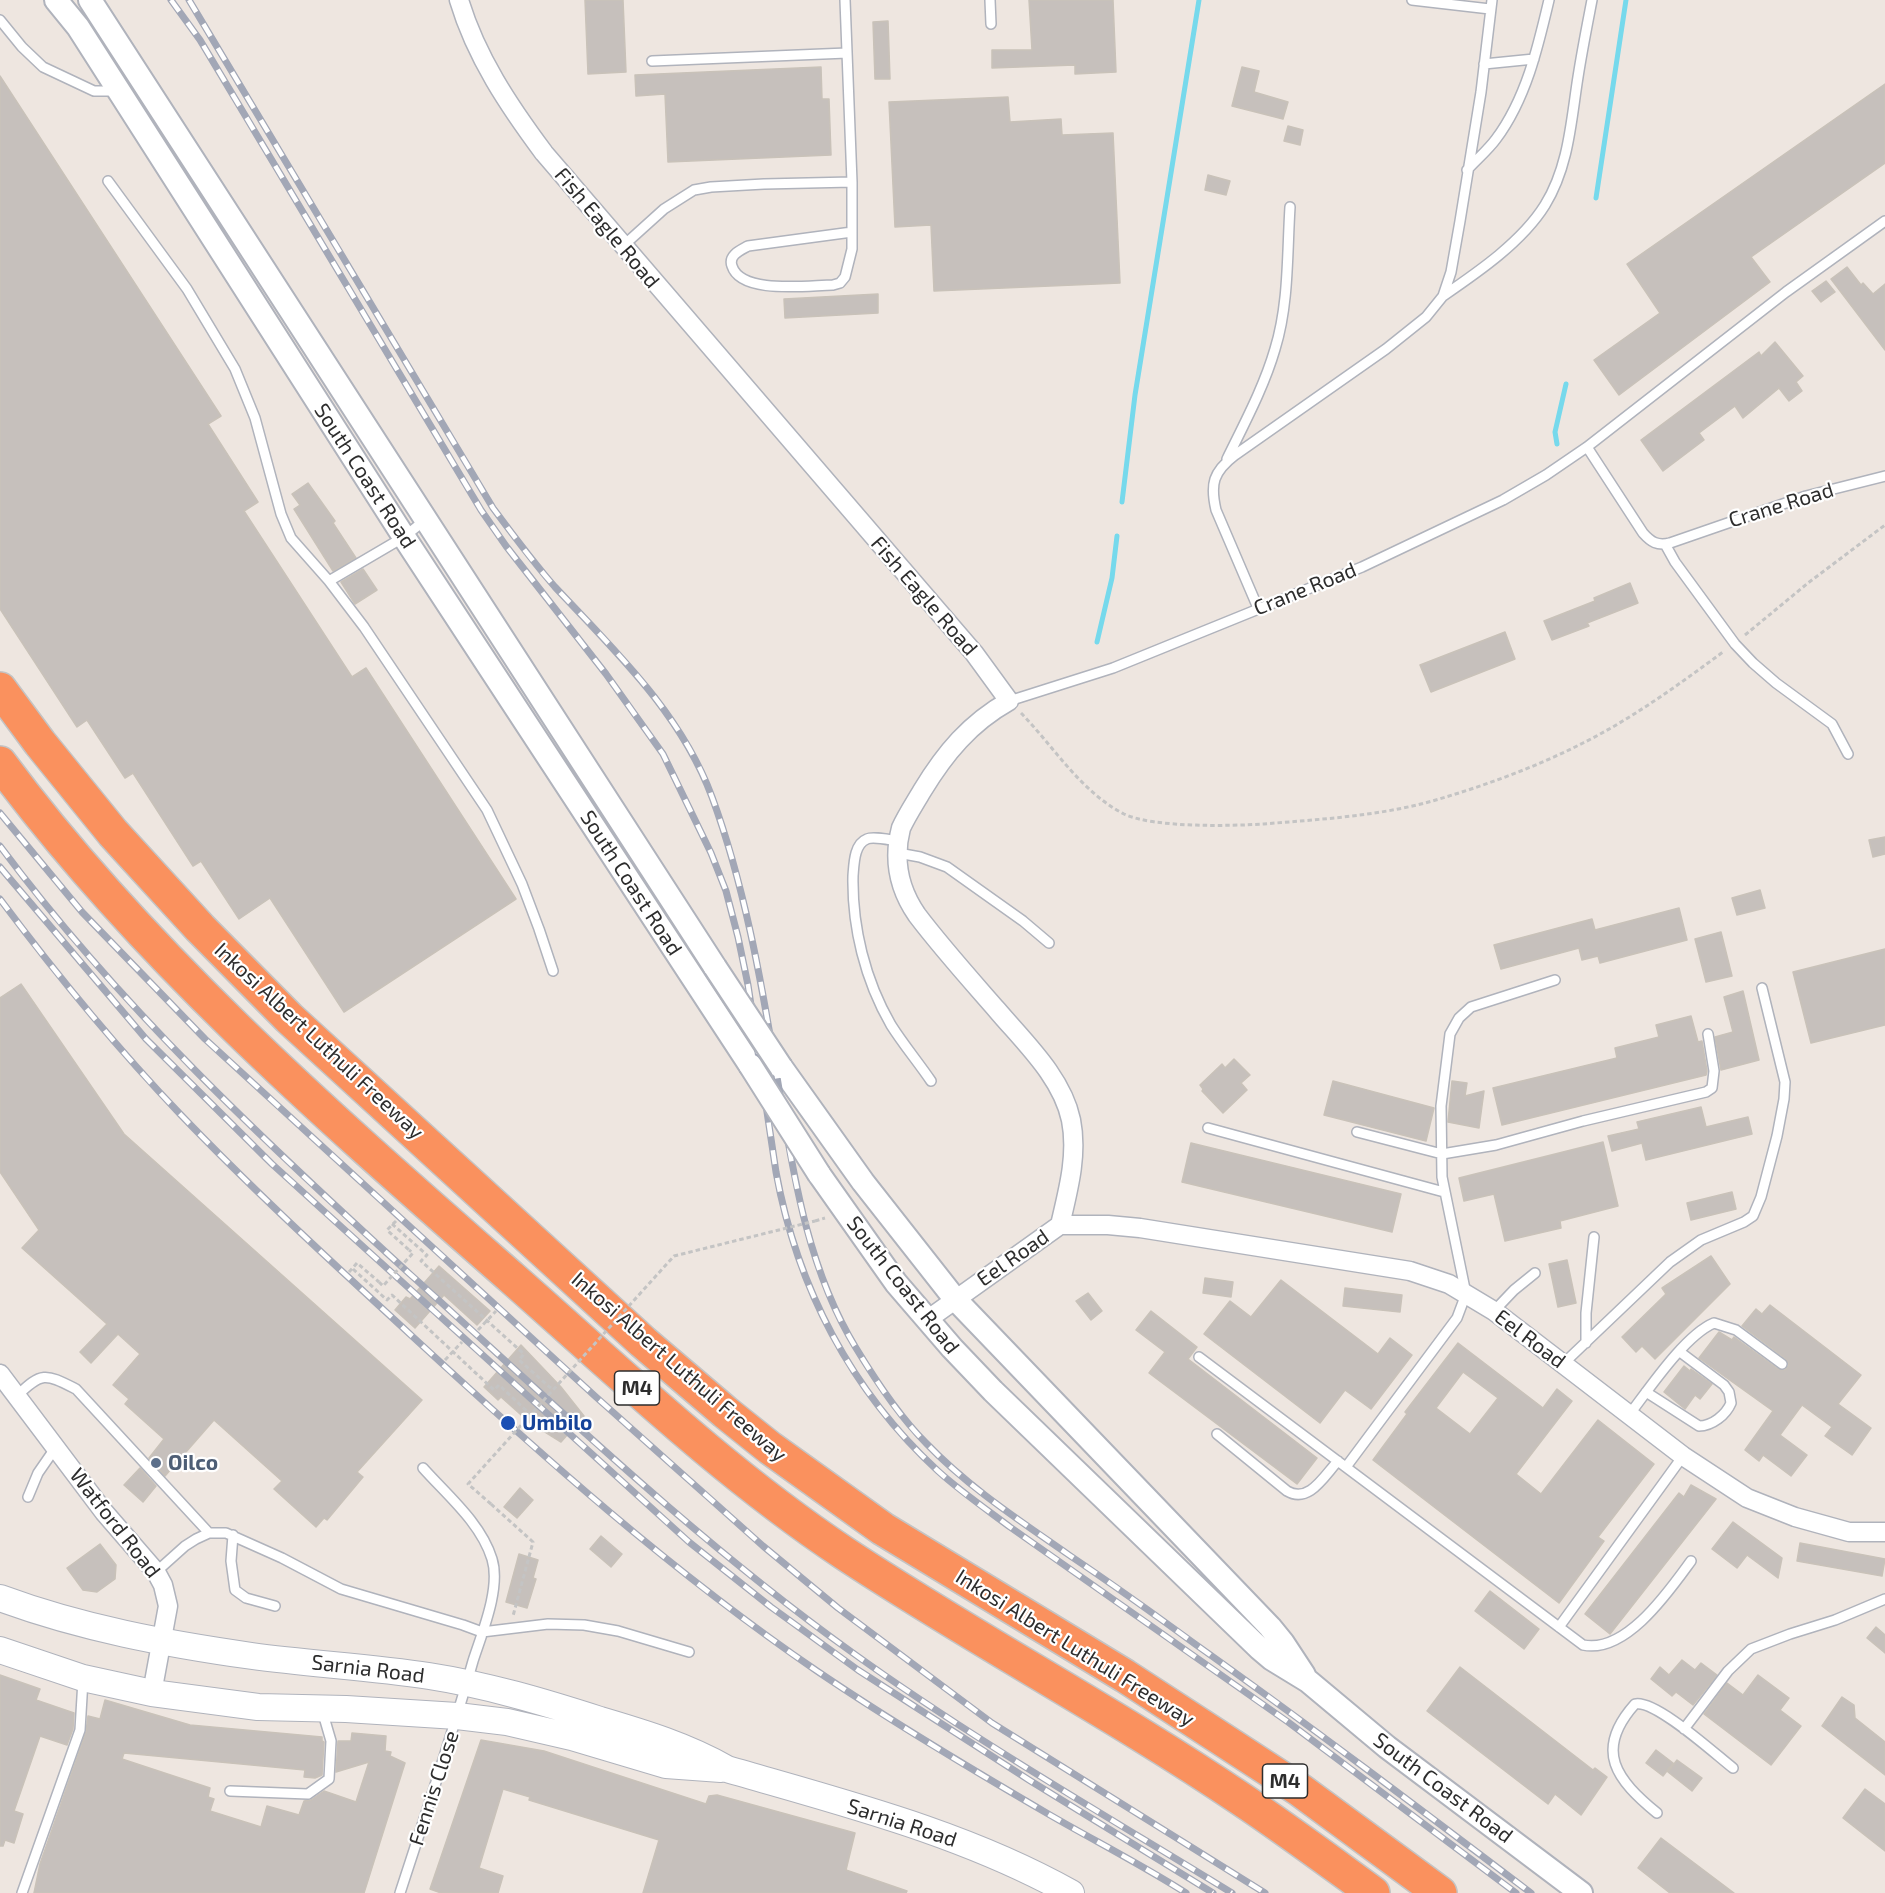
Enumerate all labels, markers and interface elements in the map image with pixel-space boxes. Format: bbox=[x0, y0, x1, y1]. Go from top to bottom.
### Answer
street label: Fish Eagle Road bbox=[549, 163, 665, 293]
street label: South Coast Road bbox=[309, 399, 421, 553]
street label: Crane Road bbox=[1725, 477, 1837, 533]
street label: Fish Eagle Road bbox=[865, 531, 983, 661]
street label: Crane Road bbox=[1250, 557, 1360, 621]
street label: South Coast Road bbox=[575, 806, 687, 960]
street label: Inkosi Albert Luthuli Freeway bbox=[209, 937, 429, 1145]
street label: South Coast Road bbox=[841, 1211, 965, 1359]
street label: Eel Road bbox=[972, 1224, 1054, 1292]
street label: Inkosi Albert Luthuli Freeway bbox=[566, 1267, 792, 1467]
street label: Eel Road bbox=[1490, 1304, 1570, 1374]
road number: M4 bbox=[614, 1371, 660, 1405]
place label: Umbilo bbox=[522, 1410, 592, 1436]
marker: Umbilo bbox=[499, 1414, 517, 1432]
place label: Oilco bbox=[168, 1450, 218, 1476]
marker: Oilco bbox=[149, 1456, 163, 1470]
street label: Watford Road bbox=[64, 1463, 166, 1583]
street label: Inkosi Albert Luthuli Freeway bbox=[951, 1564, 1199, 1732]
street label: Sarnia Road bbox=[310, 1650, 426, 1688]
street label: Fennis Close bbox=[404, 1727, 464, 1849]
street label: South Coast Road bbox=[1368, 1727, 1518, 1849]
road number: M4 bbox=[1262, 1764, 1308, 1798]
street label: Sarnia Road bbox=[844, 1793, 960, 1853]

